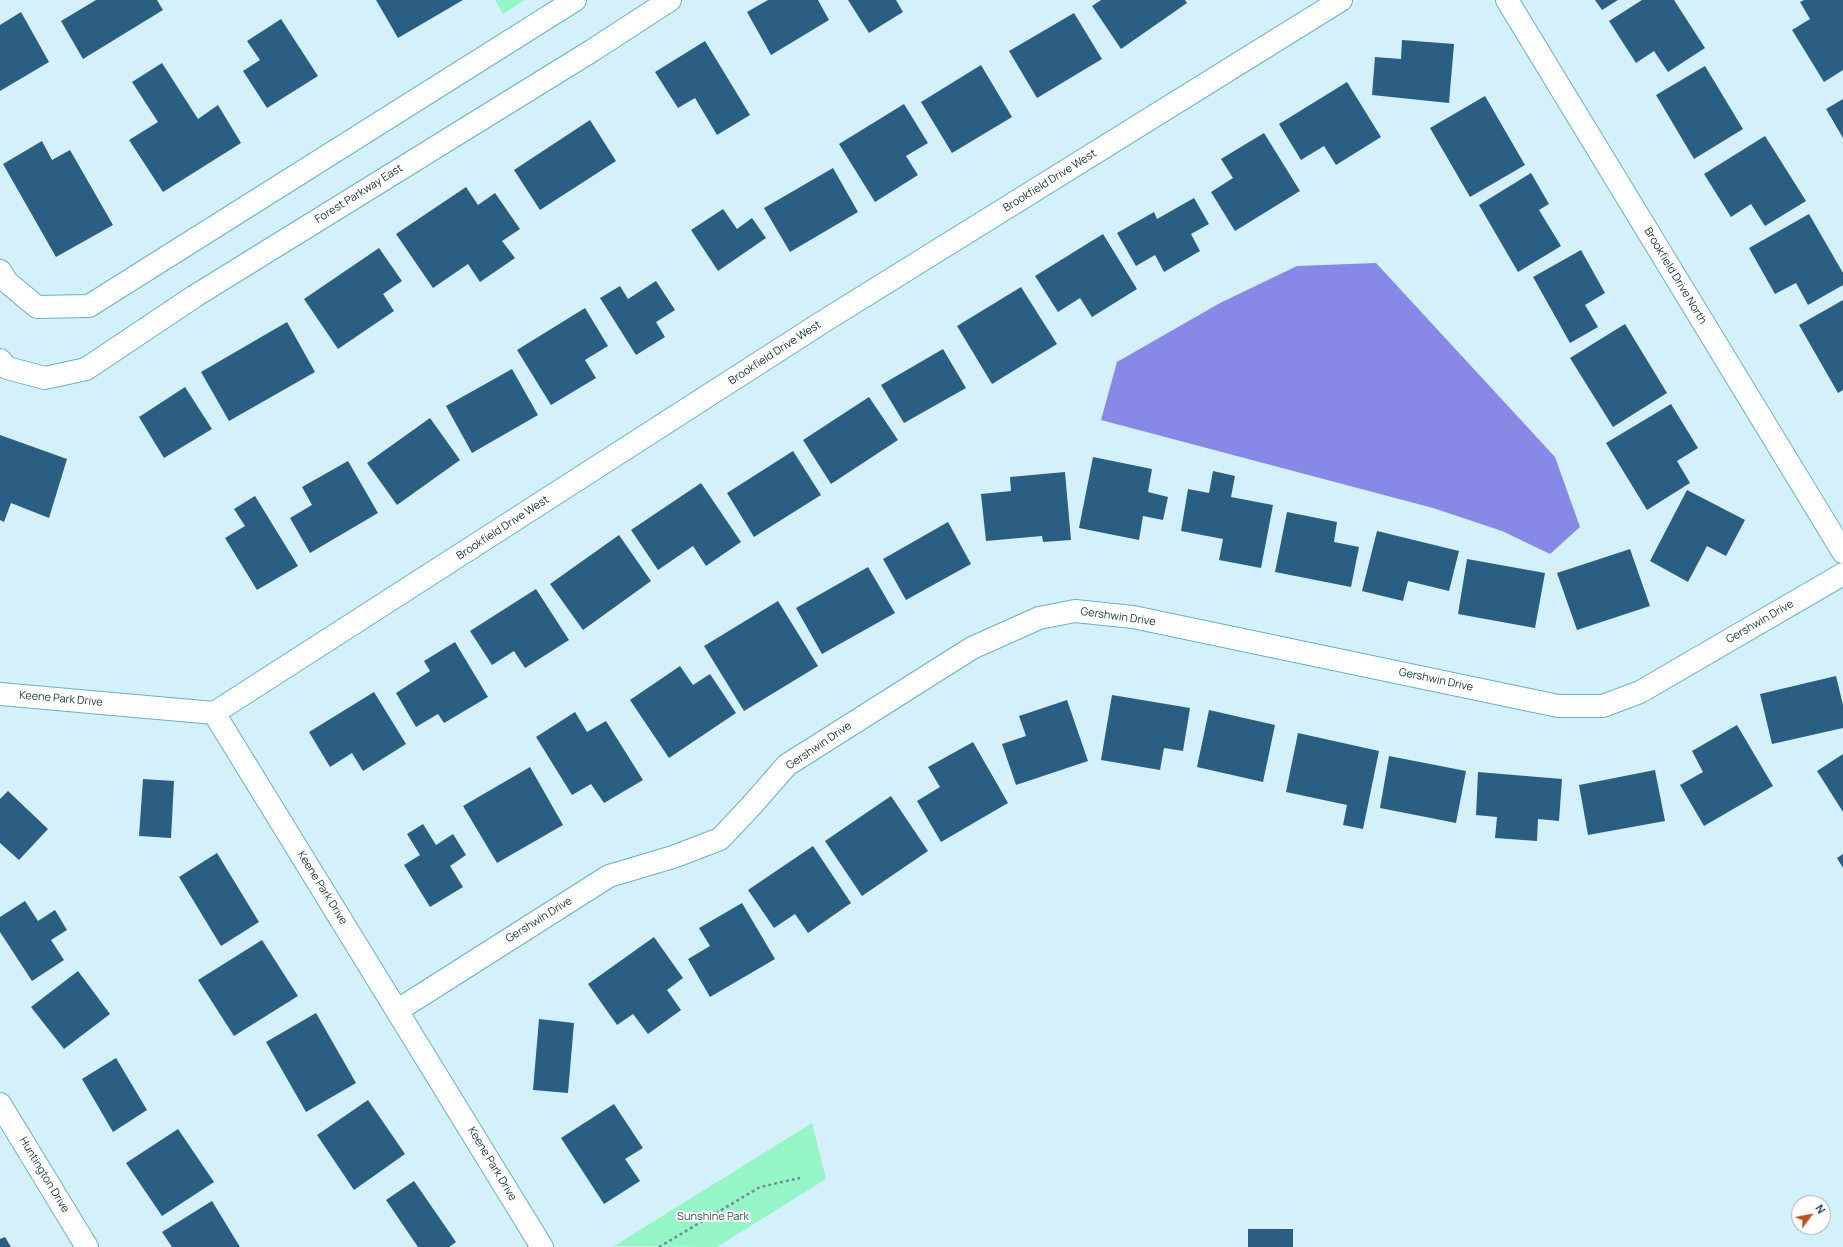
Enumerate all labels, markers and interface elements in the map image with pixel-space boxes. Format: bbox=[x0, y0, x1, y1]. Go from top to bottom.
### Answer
street label: Brookfield Drive West bbox=[1001, 147, 1099, 215]
street label: Forest Parkway East bbox=[313, 162, 405, 226]
street label: Brookfield Drive North bbox=[1641, 225, 1709, 327]
street label: Brookfield Drive West bbox=[726, 318, 824, 388]
street label: Brookfield Drive West bbox=[454, 493, 552, 563]
street label: Gershwin Drive bbox=[1724, 597, 1796, 647]
street label: Gershwin Drive bbox=[1080, 605, 1156, 629]
street label: Gershwin Drive bbox=[1398, 666, 1474, 694]
street label: Keene Park Drive bbox=[19, 689, 103, 709]
street label: Gershwin Drive bbox=[784, 719, 854, 773]
street label: Keene Park Drive bbox=[294, 849, 350, 927]
street label: Gershwin Drive bbox=[503, 894, 575, 946]
street label: Keene Park Drive bbox=[465, 1125, 519, 1203]
street label: Huntington Drive bbox=[16, 1135, 72, 1215]
north arrow bbox=[1791, 1195, 1831, 1235]
text: N bbox=[1812, 1202, 1829, 1216]
park label: Sunshine Park bbox=[677, 1210, 749, 1224]

